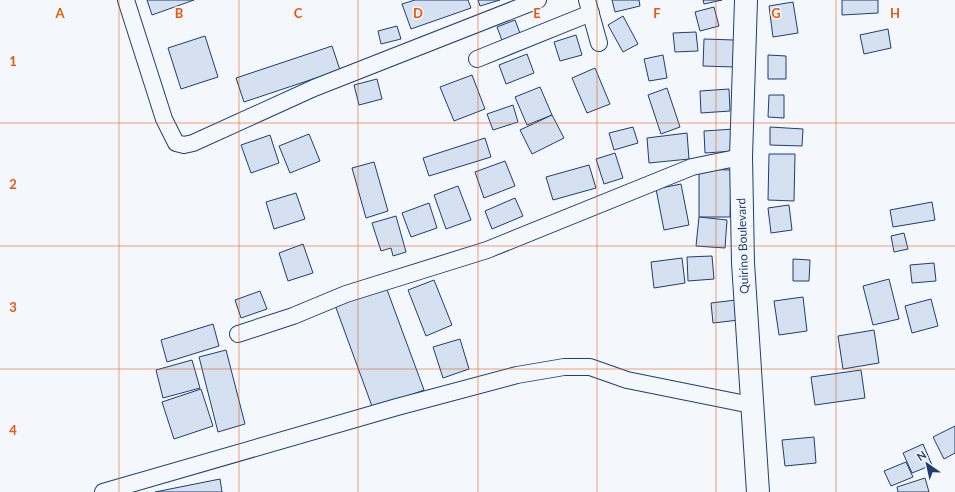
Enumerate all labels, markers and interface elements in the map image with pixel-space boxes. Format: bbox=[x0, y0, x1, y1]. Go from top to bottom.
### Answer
text: A bbox=[54, 5, 65, 21]
text: B bbox=[175, 5, 184, 21]
text: C bbox=[294, 5, 303, 21]
text: D bbox=[413, 5, 423, 21]
text: E bbox=[533, 5, 541, 21]
text: F bbox=[653, 5, 661, 21]
text: G bbox=[771, 5, 781, 21]
text: H bbox=[890, 5, 900, 21]
text: 1 bbox=[9, 53, 17, 69]
text: 2 bbox=[9, 176, 17, 192]
street label: Quirino Boulevard bbox=[733, 198, 752, 294]
text: 3 bbox=[9, 299, 17, 315]
text: 4 bbox=[9, 422, 17, 438]
north arrow bbox=[907, 444, 947, 484]
text: N bbox=[914, 448, 928, 463]

